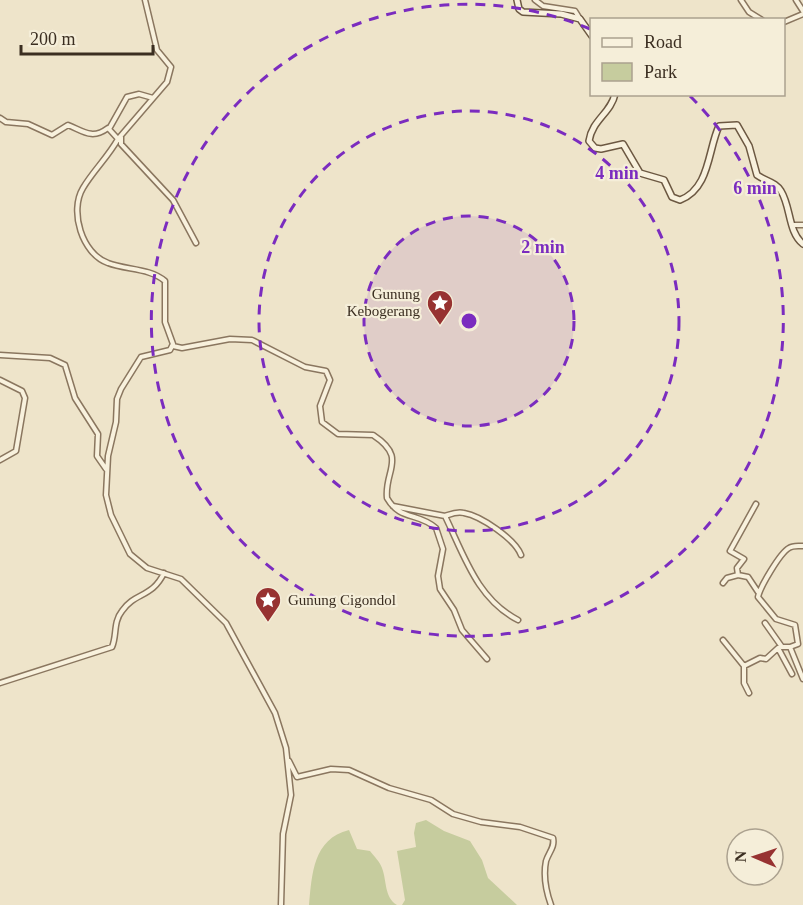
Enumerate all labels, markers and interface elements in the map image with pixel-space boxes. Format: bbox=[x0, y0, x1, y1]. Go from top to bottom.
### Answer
scale bar bbox=[21, 18, 153, 56]
legend bbox=[590, 18, 785, 96]
text: 200 m bbox=[30, 29, 76, 49]
text: Road bbox=[644, 32, 682, 52]
text: Park bbox=[644, 62, 677, 82]
text: 4 min bbox=[595, 163, 639, 183]
text: 6 min bbox=[733, 178, 777, 198]
text: 2 min bbox=[521, 237, 565, 257]
place label: Gunung Kebogerang bbox=[347, 286, 420, 319]
place icon: Gunung Kebogerang bbox=[425, 288, 455, 326]
centre of rings bbox=[459, 311, 479, 331]
place icon: Gunung Cigondol bbox=[253, 585, 283, 623]
place label: Gunung Cigondol bbox=[288, 592, 396, 608]
north arrow bbox=[725, 827, 785, 887]
text: N bbox=[732, 850, 749, 863]

